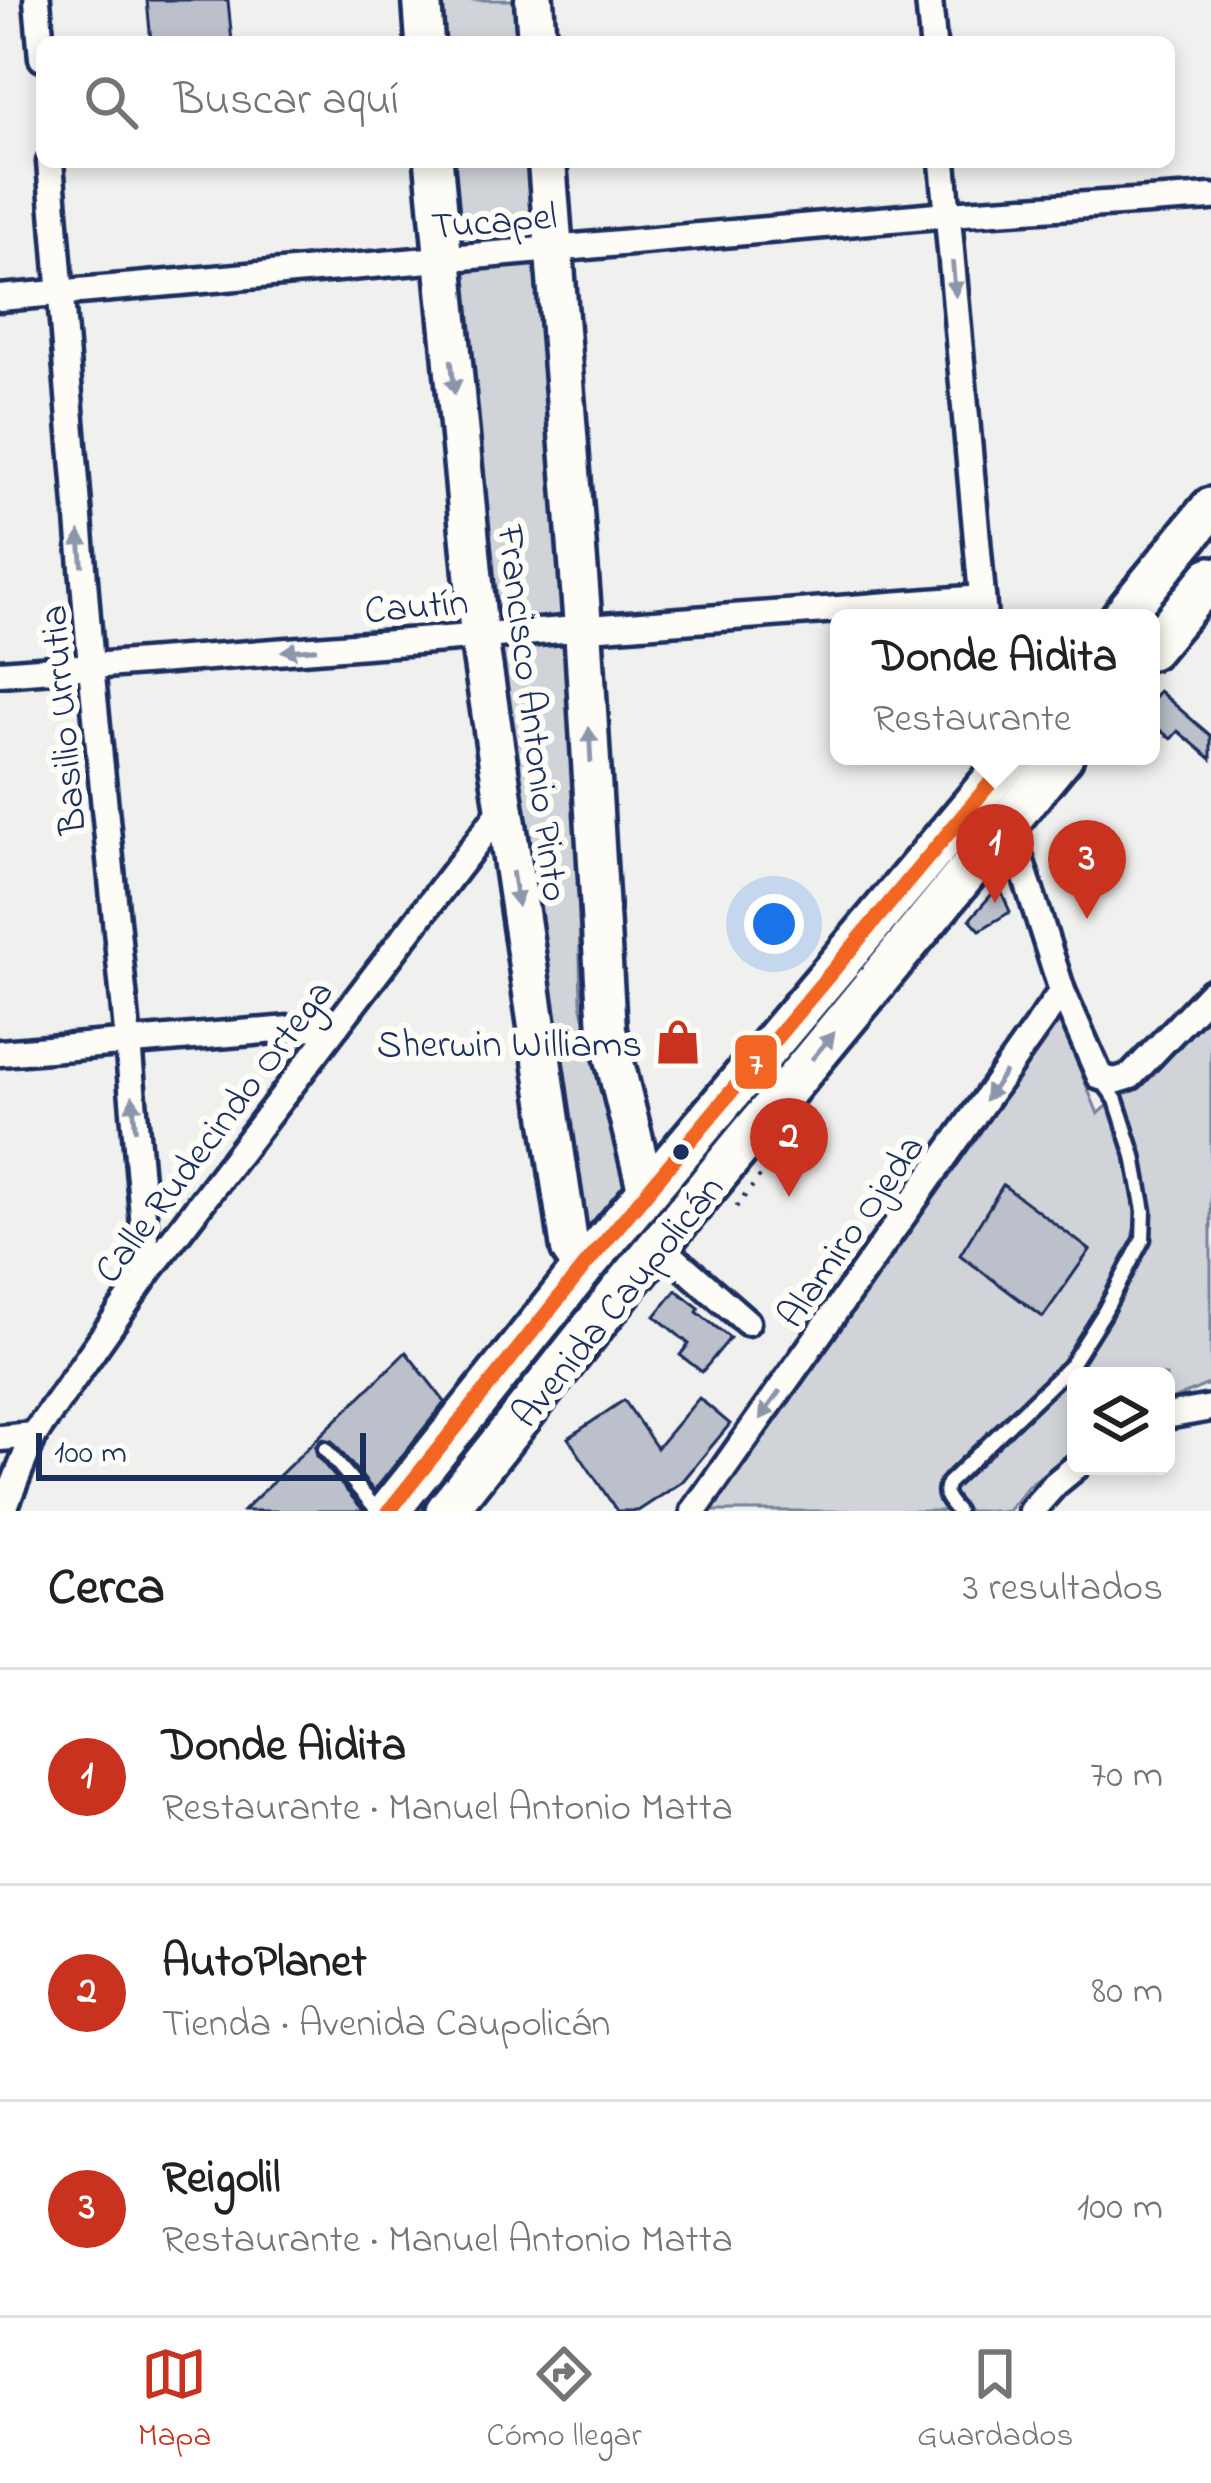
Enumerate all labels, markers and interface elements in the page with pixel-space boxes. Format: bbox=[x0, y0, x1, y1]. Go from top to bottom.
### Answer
search box bbox=[36, 36, 1175, 168]
icon: search bbox=[78, 69, 144, 135]
text: Buscar aquí bbox=[174, 69, 399, 135]
street label: Tucapel bbox=[429, 190, 560, 257]
one-way arrow bbox=[945, 260, 964, 298]
one-way arrow bbox=[444, 359, 463, 396]
street label: Francisco Antonio Pinto bbox=[479, 521, 582, 905]
one-way arrow bbox=[72, 530, 91, 567]
street label: Cautín bbox=[362, 576, 471, 641]
street label: Basilio Urrutia bbox=[27, 603, 104, 838]
popup bbox=[830, 609, 1160, 765]
text: Donde Aidita bbox=[873, 626, 1117, 692]
one-way arrow bbox=[280, 640, 317, 659]
text: Restaurante bbox=[873, 692, 1071, 749]
one-way arrow bbox=[581, 726, 600, 763]
pin: 1 bbox=[956, 804, 1034, 903]
pin: 3 bbox=[1048, 820, 1126, 919]
one-way arrow bbox=[506, 871, 525, 908]
your location bbox=[744, 894, 804, 954]
street label: Calle Rudecindo Ortega bbox=[82, 968, 349, 1297]
shop icon: Sherwin Williams bbox=[653, 1017, 703, 1067]
place label: Sherwin Williams bbox=[377, 1018, 642, 1075]
one-way arrow bbox=[810, 1031, 835, 1062]
line badge: 7 bbox=[733, 1033, 779, 1091]
text: 7 bbox=[749, 1042, 763, 1090]
one-way arrow bbox=[984, 1070, 1007, 1102]
one-way arrow bbox=[124, 1094, 143, 1131]
pin: 2 bbox=[750, 1098, 828, 1197]
street label: Alamiro Ojeda bbox=[765, 1124, 941, 1341]
unlabelled marker bbox=[670, 1141, 692, 1163]
street label: Avenida Caupolicán bbox=[499, 1164, 740, 1442]
map controls bbox=[1067, 1367, 1175, 1475]
button: layers bbox=[1067, 1367, 1175, 1475]
one-way arrow bbox=[758, 1388, 782, 1420]
scale bar bbox=[36, 1427, 366, 1480]
text: 100 m bbox=[54, 1430, 127, 1478]
text: Cerca bbox=[48, 1552, 165, 1627]
text: 3 resultados bbox=[963, 1561, 1163, 1618]
text: Donde Aidita bbox=[162, 1715, 406, 1781]
text: 1 bbox=[81, 1748, 93, 1805]
text: 70 m bbox=[1090, 1748, 1163, 1805]
text: Restaurante · Manuel Antonio Matta bbox=[162, 1781, 733, 1838]
text: AutoPlanet bbox=[162, 1931, 367, 1997]
text: 2 bbox=[77, 1964, 97, 2021]
text: 80 m bbox=[1092, 1964, 1163, 2021]
text: Tienda · Avenida Caupolicán bbox=[162, 1997, 610, 2054]
text: Reigolil bbox=[162, 2147, 281, 2213]
text: 3 bbox=[79, 2180, 95, 2237]
text: 100 m bbox=[1077, 2180, 1163, 2237]
text: Restaurante · Manuel Antonio Matta bbox=[162, 2213, 733, 2270]
tab: Mapa bbox=[138, 2341, 211, 2461]
tab: Cómo llegar bbox=[487, 2341, 642, 2461]
tab: Guardados bbox=[917, 2341, 1073, 2461]

